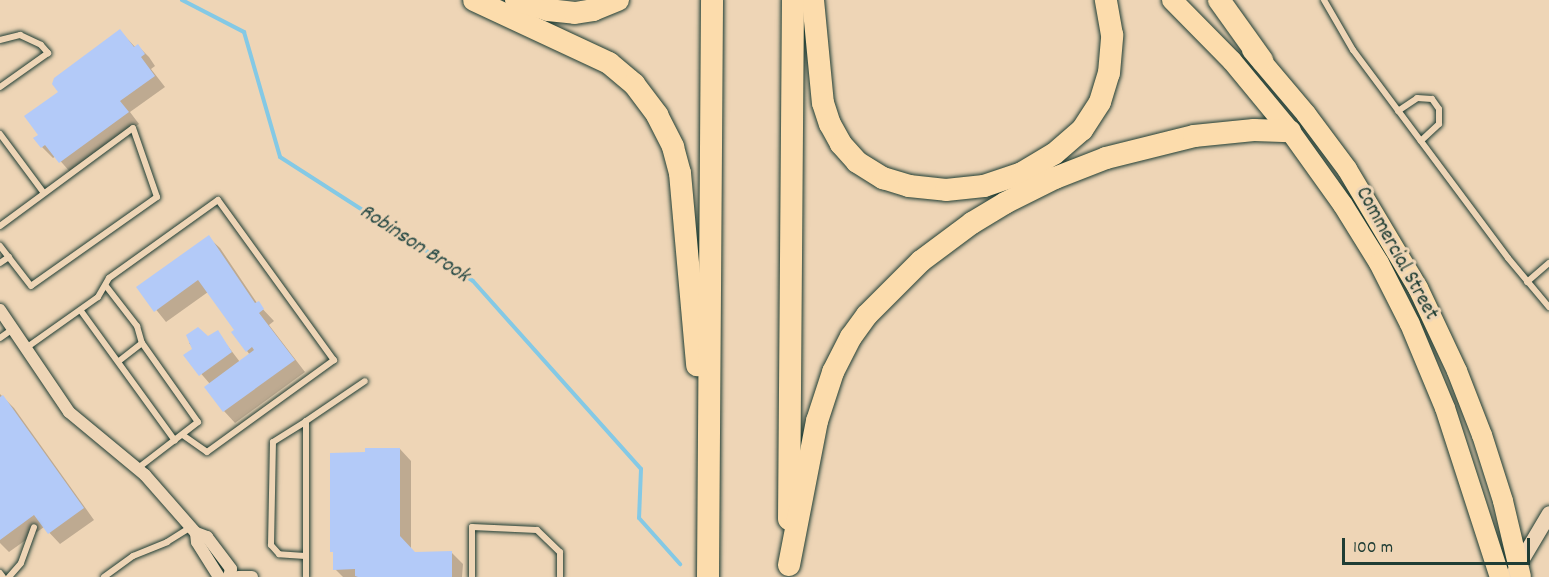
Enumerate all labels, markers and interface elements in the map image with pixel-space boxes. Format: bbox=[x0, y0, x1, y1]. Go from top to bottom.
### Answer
street label: Commercial Street bbox=[1349, 183, 1443, 325]
water label: Robinson Brook bbox=[354, 199, 474, 289]
scale bar bbox=[1345, 526, 1532, 564]
text: 100 m bbox=[1353, 536, 1393, 561]

